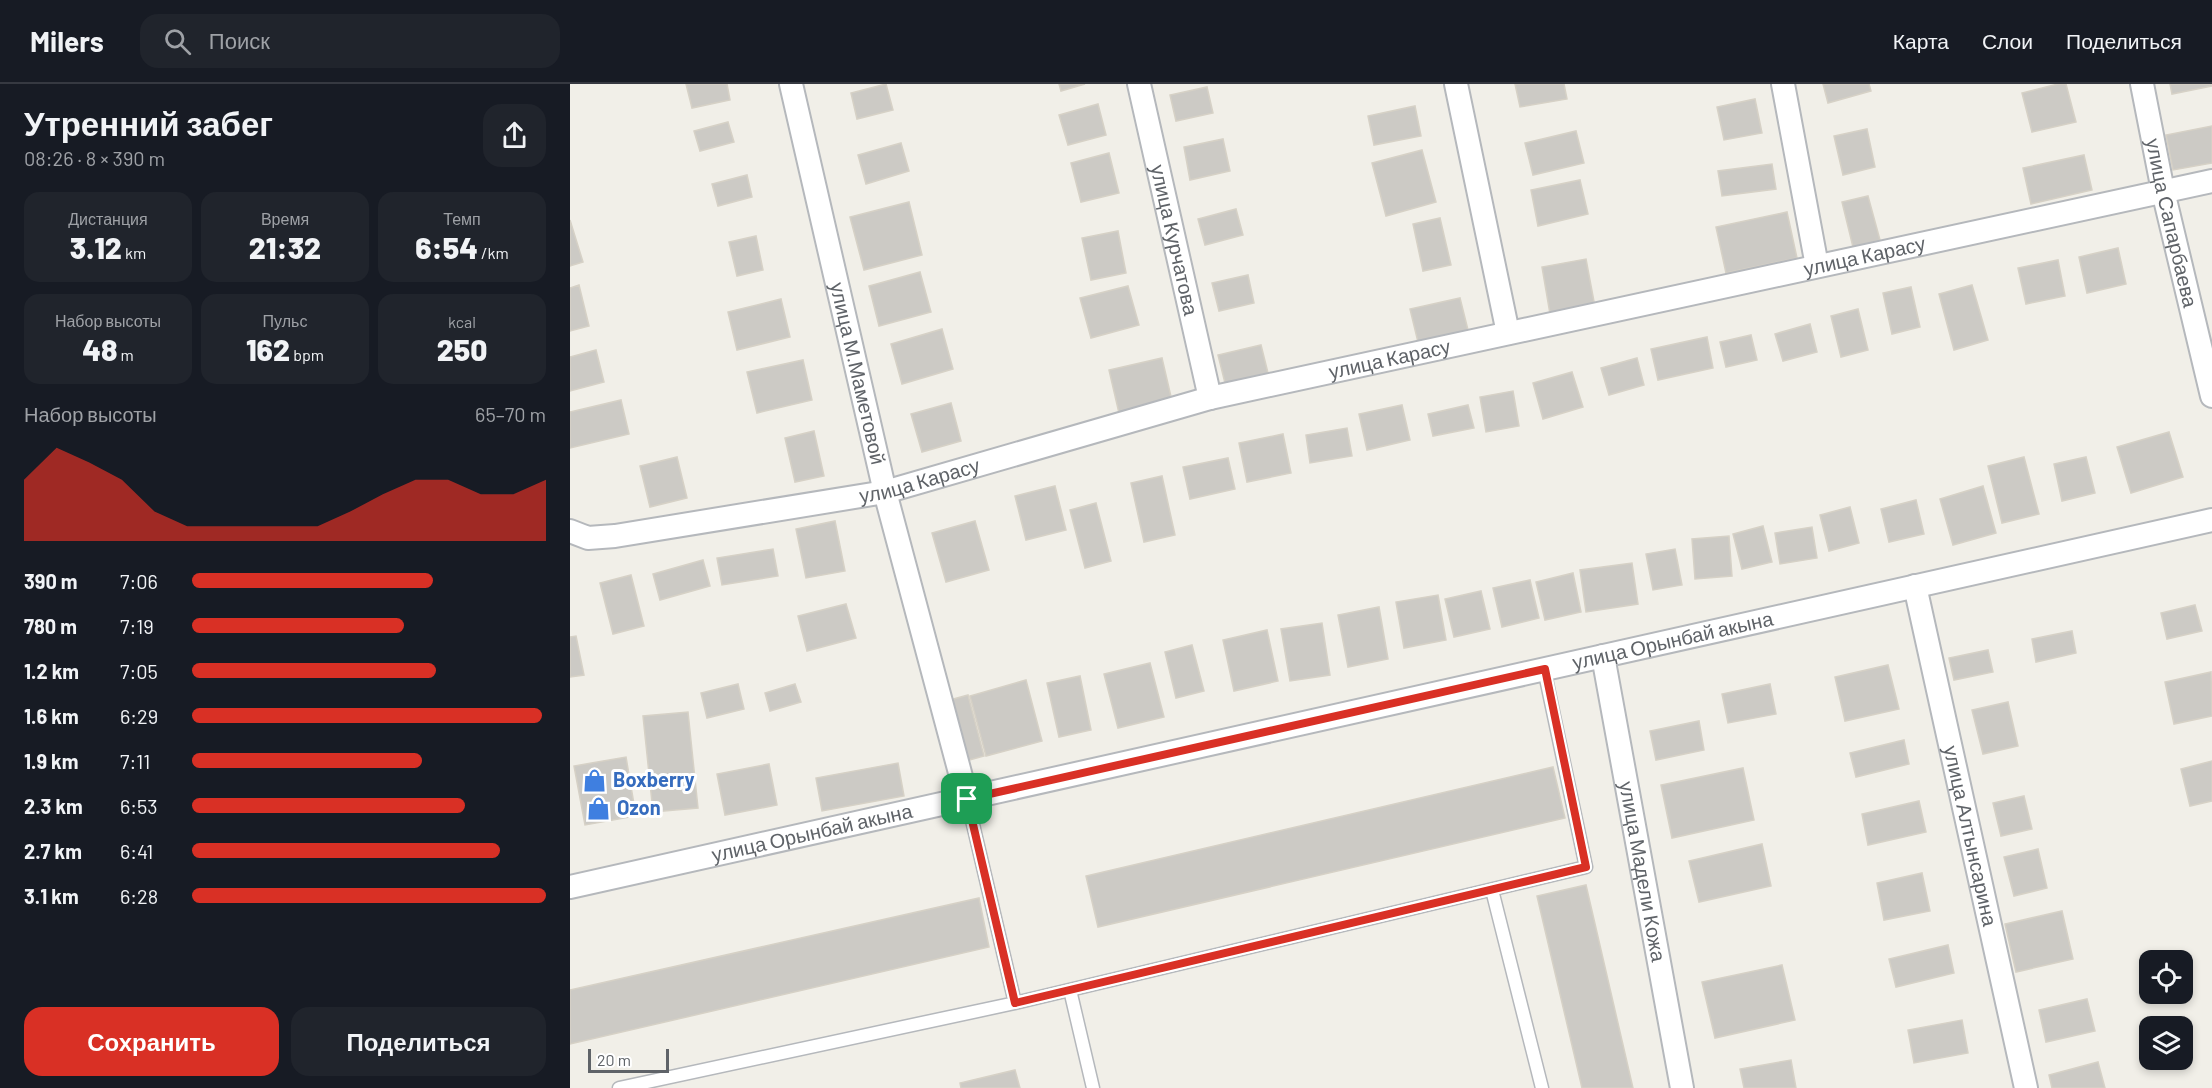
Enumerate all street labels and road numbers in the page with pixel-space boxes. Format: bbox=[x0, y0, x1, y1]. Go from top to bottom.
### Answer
street label: улица Сапарбаева bbox=[2142, 136, 2204, 310]
street label: улица Курчатова bbox=[1147, 162, 1204, 318]
street label: улица Карасу bbox=[1801, 230, 1927, 280]
street label: улица М.Маметовой bbox=[826, 280, 891, 467]
street label: улица Карасу bbox=[1326, 333, 1453, 383]
street label: улица Карасу bbox=[857, 452, 982, 507]
street label: улица Орынбай акына bbox=[1570, 605, 1776, 674]
street label: улица Алтынсарина bbox=[1940, 743, 2003, 929]
street label: улица Мадели Кожа bbox=[1615, 779, 1672, 964]
street label: улица Орынбай акына bbox=[709, 798, 915, 866]

